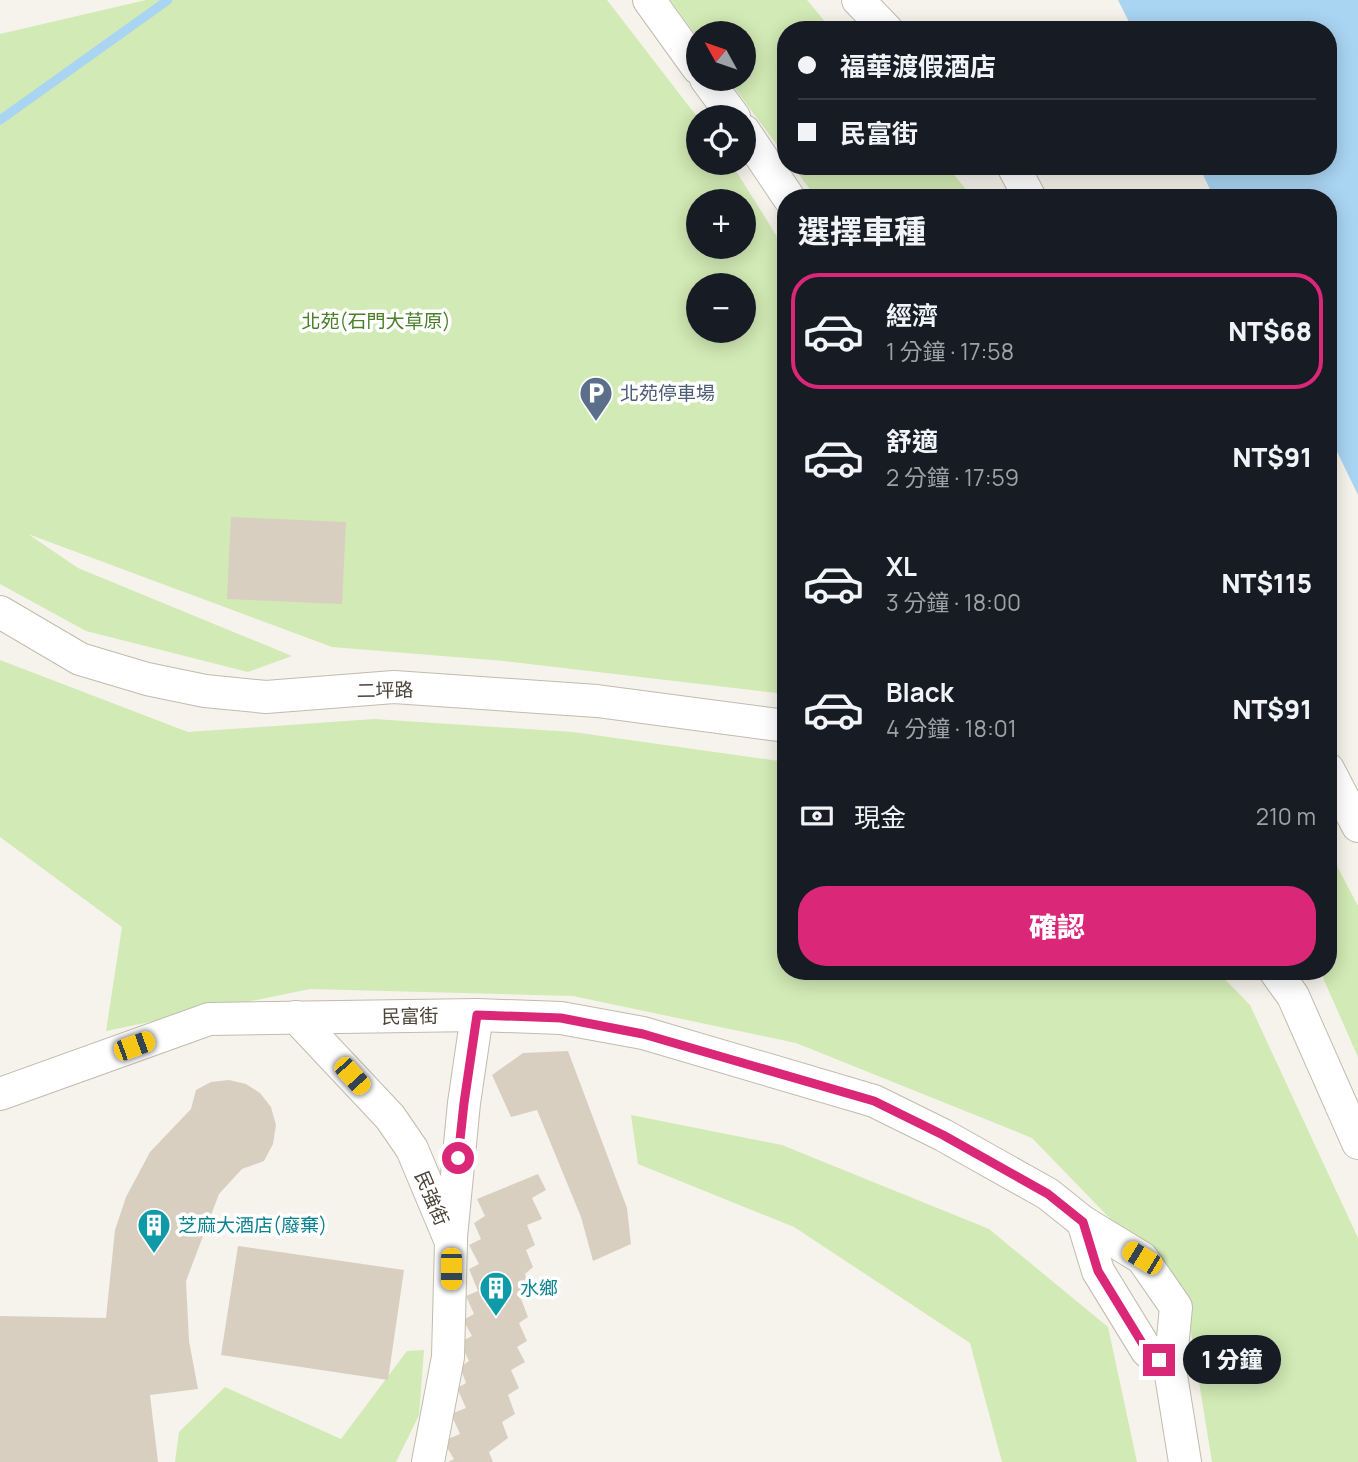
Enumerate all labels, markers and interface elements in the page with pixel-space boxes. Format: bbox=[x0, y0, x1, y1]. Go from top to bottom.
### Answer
north arrow bbox=[686, 21, 756, 91]
map controls bbox=[686, 21, 756, 343]
text: 福華渡假酒店 bbox=[840, 48, 996, 84]
button: locate bbox=[686, 105, 756, 175]
text: 民富街 bbox=[840, 115, 918, 151]
button: + bbox=[686, 189, 756, 259]
text: 選擇車種 bbox=[798, 209, 926, 253]
button: − bbox=[686, 273, 756, 343]
text: 經濟 bbox=[886, 297, 938, 333]
icon: car bbox=[802, 300, 865, 363]
park label: 北苑(石門大草原) bbox=[301, 308, 451, 334]
text: NT$68 bbox=[1228, 313, 1312, 349]
text: 1 分鐘 · 17:58 bbox=[886, 335, 1014, 367]
parking icon: 北苑停車場 bbox=[577, 374, 615, 423]
place label: 北苑停車場 bbox=[620, 380, 715, 406]
text: 舒適 bbox=[886, 423, 938, 459]
icon: car bbox=[802, 426, 865, 489]
text: NT$91 bbox=[1233, 439, 1312, 475]
text: 2 分鐘 · 17:59 bbox=[886, 461, 1019, 493]
text: XL bbox=[886, 548, 917, 584]
icon: car bbox=[802, 552, 865, 615]
text: NT$115 bbox=[1222, 565, 1312, 601]
text: 3 分鐘 · 18:00 bbox=[886, 586, 1021, 618]
text: Black bbox=[886, 674, 954, 710]
street label: 二坪路 bbox=[356, 677, 414, 703]
icon: car bbox=[802, 678, 865, 741]
text: NT$91 bbox=[1233, 691, 1312, 727]
text: 4 分鐘 · 18:01 bbox=[886, 712, 1017, 744]
icon: cash bbox=[798, 797, 836, 835]
text: 現金 bbox=[854, 799, 906, 835]
text: 210 m bbox=[1256, 800, 1316, 832]
button: 確認 bbox=[798, 886, 1316, 966]
street label: 民富街 bbox=[381, 1003, 439, 1029]
car bbox=[111, 1029, 158, 1063]
car bbox=[331, 1053, 374, 1099]
route start bbox=[442, 1142, 474, 1174]
street label: 民強街 bbox=[409, 1167, 455, 1229]
building icon: 芝麻大酒店(廢棄) bbox=[135, 1206, 173, 1255]
place label: 芝麻大酒店(廢棄) bbox=[178, 1212, 327, 1238]
car bbox=[1119, 1238, 1166, 1278]
car bbox=[441, 1248, 462, 1290]
building icon: 水鄉 bbox=[477, 1269, 515, 1318]
place label: 水鄉 bbox=[520, 1275, 558, 1301]
callout: 1 分鐘 bbox=[1184, 1336, 1282, 1384]
text: 1 分鐘 bbox=[1201, 1343, 1263, 1375]
route end bbox=[1143, 1344, 1175, 1376]

